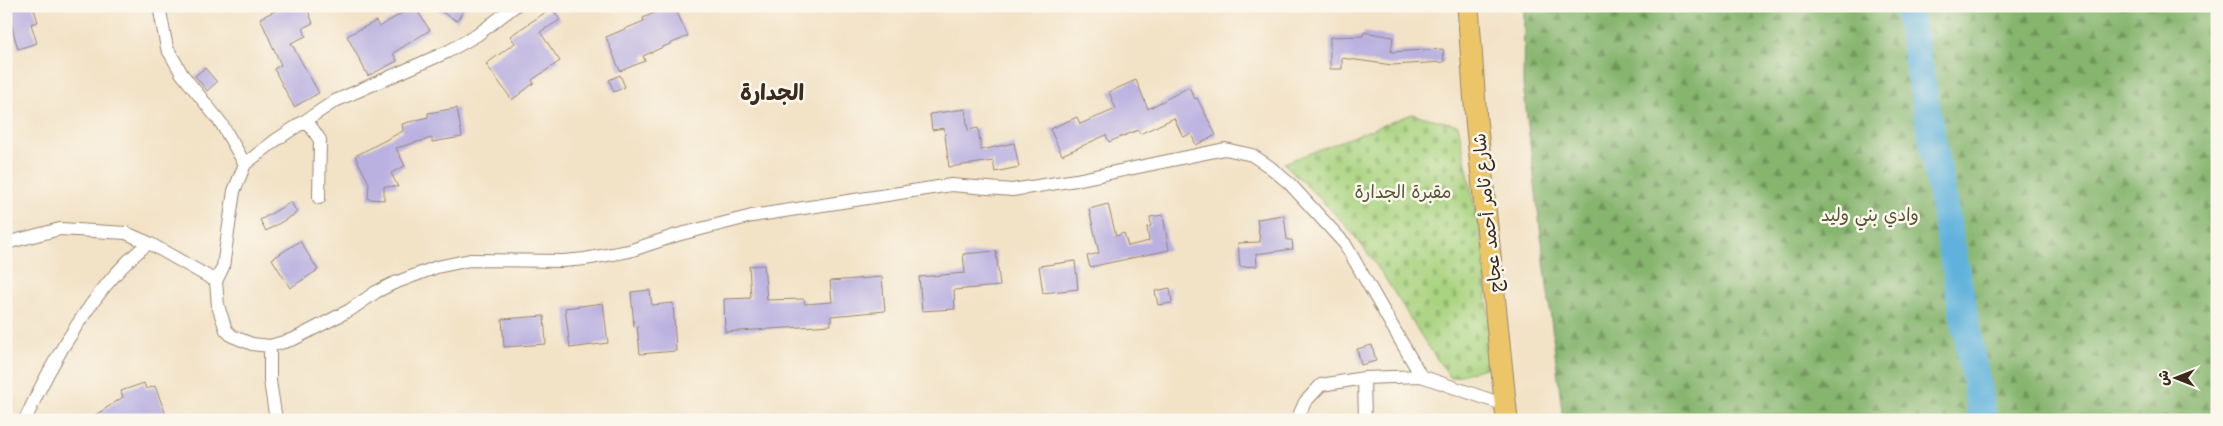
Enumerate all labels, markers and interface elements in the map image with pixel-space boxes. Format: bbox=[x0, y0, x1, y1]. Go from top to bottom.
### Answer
district label: الجدارة bbox=[740, 74, 804, 107]
street label: شارع ثامر أحمد عجاج bbox=[1464, 132, 1508, 294]
park label: مقبرة الجدارة bbox=[1355, 177, 1451, 204]
park label: وادي بني وليد bbox=[1821, 200, 1919, 231]
north arrow bbox=[2150, 354, 2200, 404]
text: ش bbox=[2152, 370, 2173, 386]

